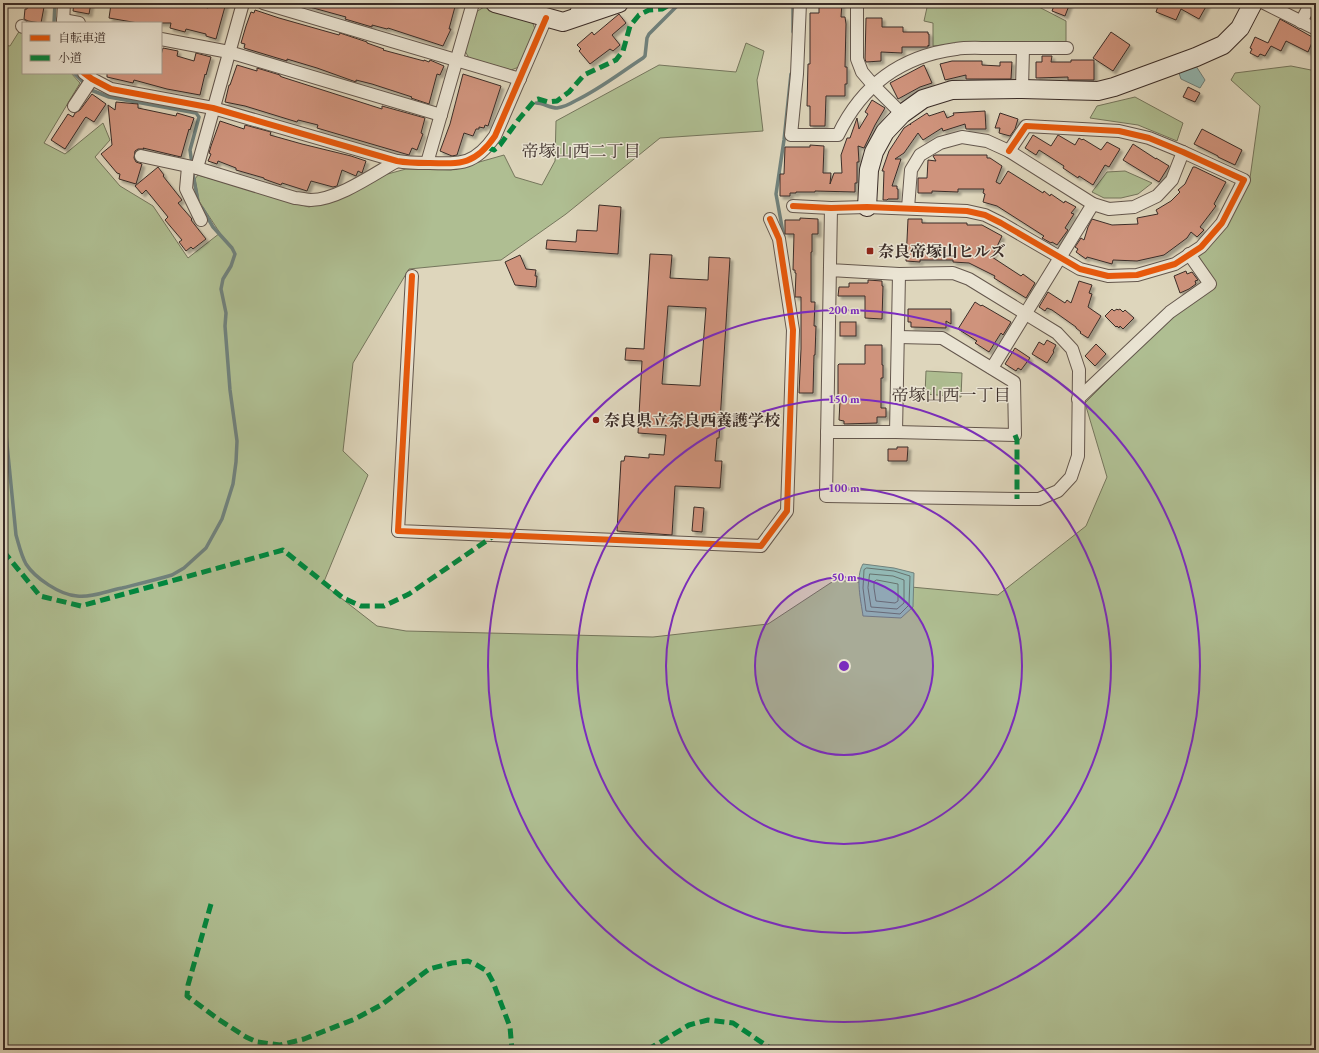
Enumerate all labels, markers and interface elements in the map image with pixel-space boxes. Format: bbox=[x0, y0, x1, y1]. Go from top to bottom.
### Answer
legend bbox=[22, 22, 162, 74]
text: 自転車道 bbox=[58, 30, 106, 46]
text: 小道 bbox=[58, 50, 82, 66]
district label: 帝塚山西二丁目 bbox=[522, 140, 641, 162]
place label: 奈良帝塚山ヒルズ bbox=[878, 241, 1006, 262]
marker: 奈良帝塚山ヒルズ bbox=[865, 246, 875, 256]
text: 200 m bbox=[828, 302, 860, 318]
district label: 帝塚山西一丁目 bbox=[892, 384, 1011, 406]
text: 150 m bbox=[828, 391, 860, 407]
place label: 奈良県立奈良西養護学校 bbox=[604, 410, 781, 431]
marker: 奈良県立奈良西養護学校 bbox=[591, 415, 601, 425]
text: 100 m bbox=[828, 480, 860, 496]
text: 50 m bbox=[831, 569, 857, 585]
centre of rings bbox=[837, 659, 851, 673]

